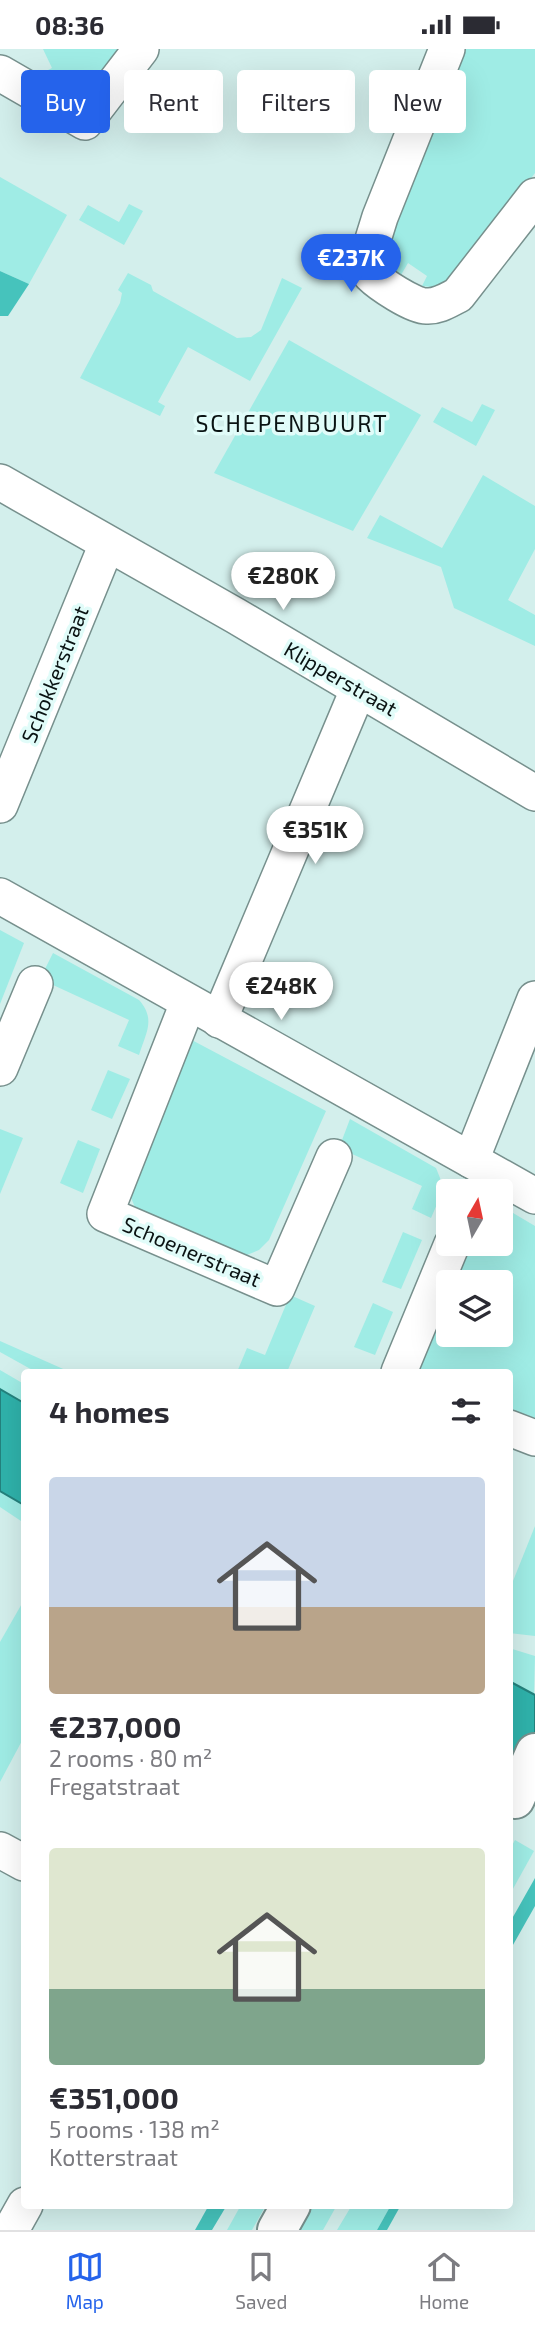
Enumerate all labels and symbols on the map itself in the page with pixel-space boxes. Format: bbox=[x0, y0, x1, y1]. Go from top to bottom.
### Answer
pin: €237K bbox=[302, 235, 400, 294]
district label: SCHEPENBUURT bbox=[195, 409, 389, 437]
pin: €280K bbox=[234, 553, 332, 612]
street label: Schokkerstraat bbox=[15, 602, 93, 746]
street label: Klipperstraat bbox=[280, 636, 402, 720]
pin: €351K bbox=[266, 807, 364, 866]
pin: €248K bbox=[232, 963, 330, 1022]
north arrow bbox=[436, 1179, 513, 1257]
street label: Schoenerstraat bbox=[119, 1211, 265, 1291]

